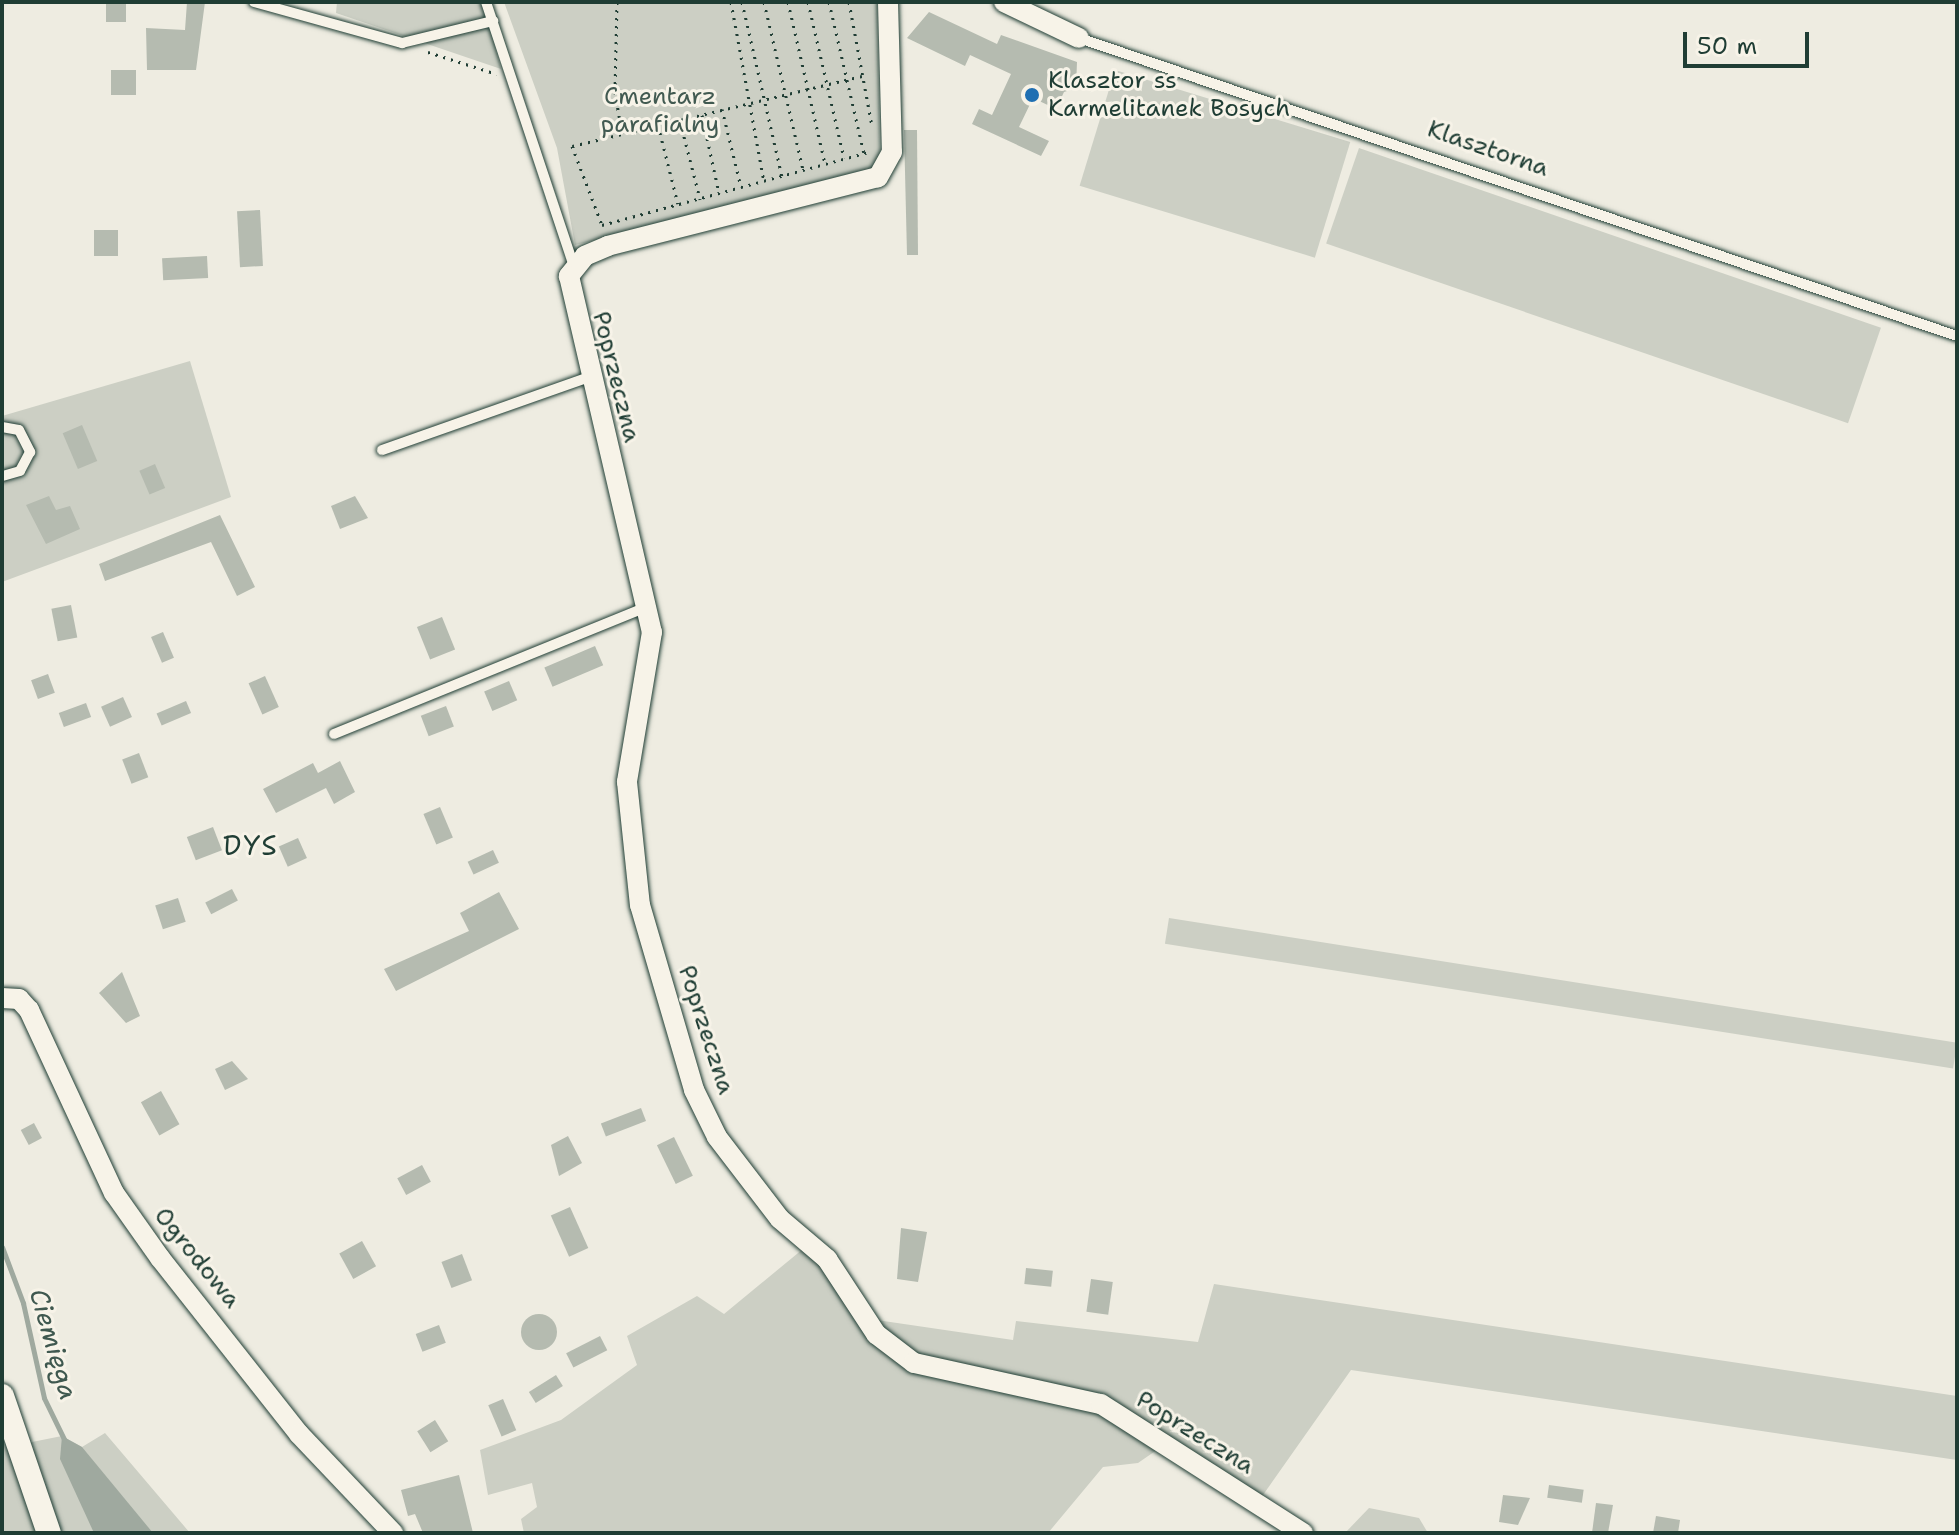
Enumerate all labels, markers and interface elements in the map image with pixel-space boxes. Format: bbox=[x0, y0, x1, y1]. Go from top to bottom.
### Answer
scale bar bbox=[1687, 16, 1813, 66]
text: 50 m bbox=[1697, 30, 1757, 62]
place label: Klasztor ss Karmelitanek Bosych bbox=[1048, 67, 1290, 123]
park label: Cmentarz parafialny bbox=[601, 83, 719, 139]
marker: Klasztor ss Karmelitanek Bosych bbox=[1023, 86, 1041, 104]
street label: Klasztorna bbox=[1424, 115, 1552, 183]
street label: Poprzeczna bbox=[586, 309, 646, 445]
district label: DYS bbox=[223, 828, 279, 862]
street label: Poprzeczna bbox=[672, 962, 740, 1098]
street label: Ogrodowa bbox=[148, 1202, 246, 1314]
water label: Ciemięga bbox=[23, 1285, 85, 1403]
street label: Poprzeczna bbox=[1131, 1385, 1259, 1481]

